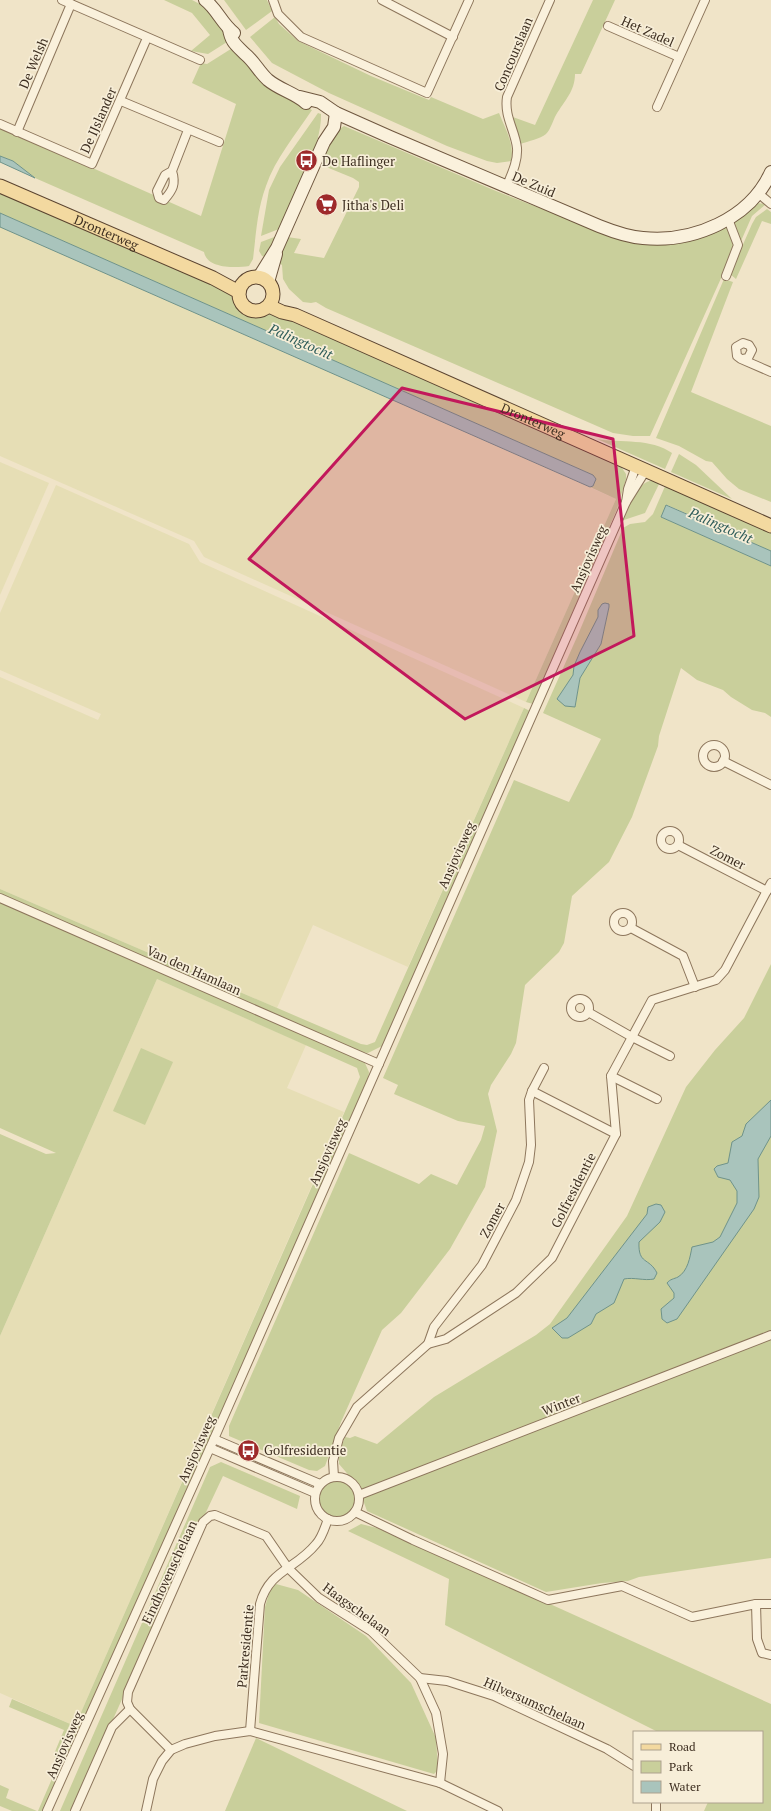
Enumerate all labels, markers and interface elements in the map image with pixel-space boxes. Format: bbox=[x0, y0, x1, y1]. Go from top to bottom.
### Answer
street label: Het Zadel bbox=[619, 11, 677, 51]
street label: Concourslaan bbox=[489, 14, 537, 94]
street label: De Welsh bbox=[14, 34, 52, 91]
street label: De IJslander bbox=[75, 84, 121, 156]
bus stop icon: De Haflinger bbox=[294, 148, 320, 174]
place label: De Haflinger bbox=[322, 152, 395, 170]
street label: De Zuid bbox=[510, 167, 558, 201]
supermarket icon: Jitha's Deli bbox=[313, 192, 339, 218]
place label: Jitha's Deli bbox=[342, 196, 404, 214]
street label: Dronterweg bbox=[72, 210, 142, 254]
water label: Palingtocht bbox=[265, 318, 336, 364]
street label: Dronterweg bbox=[498, 398, 568, 443]
water label: Palingtocht bbox=[685, 502, 756, 548]
street label: Ansjovisweg bbox=[565, 522, 611, 595]
street label: Ansjovisweg bbox=[433, 818, 479, 891]
street label: Zomer bbox=[707, 840, 749, 874]
street label: Van den Hamlaan bbox=[144, 941, 244, 999]
street label: Ansjovisweg bbox=[304, 1115, 350, 1188]
street label: Golfresidentie bbox=[546, 1149, 600, 1231]
street label: Zomer bbox=[475, 1199, 509, 1241]
street label: Winter bbox=[539, 1388, 583, 1420]
street label: Ansjovisweg bbox=[173, 1412, 219, 1485]
bus stop icon: Golfresidentie bbox=[236, 1437, 262, 1463]
place label: Golfresidentie bbox=[264, 1441, 346, 1459]
street label: Eindhovenschelaan bbox=[137, 1517, 201, 1627]
street label: Haagschelaan bbox=[319, 1578, 395, 1640]
street label: Parkresidentie bbox=[232, 1603, 258, 1689]
street label: Hilversumschelaan bbox=[481, 1672, 589, 1734]
street label: Ansjovisweg bbox=[41, 1708, 87, 1781]
legend bbox=[633, 1731, 763, 1803]
text: Road bbox=[669, 1739, 696, 1754]
text: Park bbox=[669, 1759, 694, 1774]
text: Water bbox=[669, 1779, 701, 1794]

